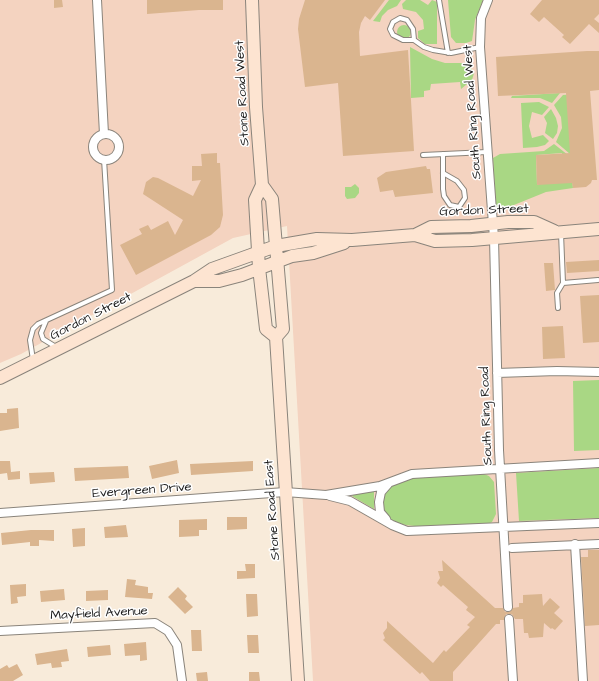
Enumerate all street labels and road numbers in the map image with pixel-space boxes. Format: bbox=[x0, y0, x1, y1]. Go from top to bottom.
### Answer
street label: Stone Road West bbox=[232, 40, 254, 146]
street label: South Ring Road West bbox=[461, 44, 485, 180]
street label: Gordon Street bbox=[439, 202, 529, 220]
street label: Gordon Street bbox=[48, 290, 134, 344]
street label: South Ring Road bbox=[477, 366, 497, 466]
street label: Stone Road East bbox=[262, 459, 284, 561]
street label: Evergreen Drive bbox=[92, 480, 192, 502]
street label: Mayfield Avenue bbox=[50, 604, 148, 624]

